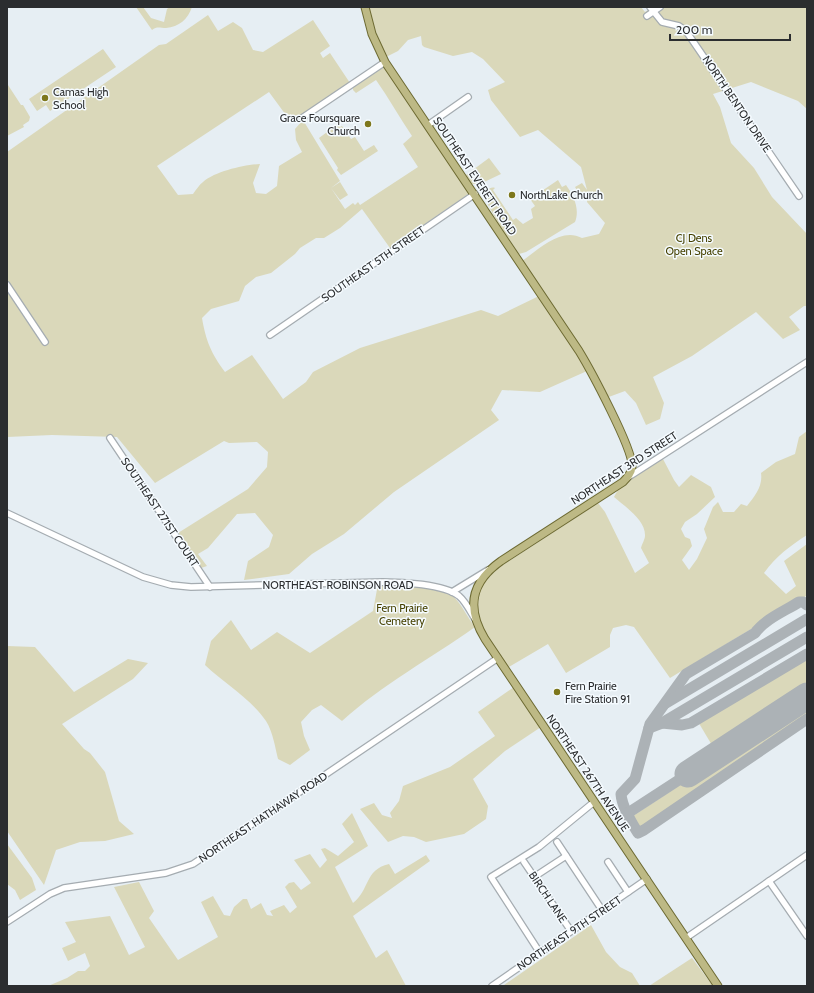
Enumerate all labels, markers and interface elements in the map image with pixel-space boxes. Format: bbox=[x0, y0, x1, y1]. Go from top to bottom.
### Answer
scale bar bbox=[670, 16, 790, 42]
text: 200 m bbox=[676, 22, 712, 37]
street label: NORTH BENTON DRIVE bbox=[699, 53, 775, 155]
place label: Camas High School bbox=[53, 85, 108, 112]
marker: Camas High School bbox=[40, 93, 50, 103]
place label: Grace Foursquare Church bbox=[280, 111, 360, 138]
street label: SOUTHEAST EVERETT ROAD bbox=[430, 114, 520, 238]
marker: Grace Foursquare Church bbox=[363, 119, 373, 129]
place label: NorthLake Church bbox=[520, 188, 603, 202]
marker: NorthLake Church bbox=[507, 190, 517, 200]
street label: SOUTHEAST 5TH STREET bbox=[319, 223, 428, 305]
park label: CJ Dens Open Space bbox=[665, 231, 723, 258]
street label: NORTHEAST 3RD STREET bbox=[568, 428, 680, 508]
street label: SOUTHEAST 271ST COURT bbox=[118, 455, 202, 570]
street label: NORTHEAST ROBINSON ROAD bbox=[262, 578, 414, 592]
park label: Fern Prairie Cemetery bbox=[376, 601, 428, 628]
place label: Fern Prairie Fire Station 91 bbox=[565, 679, 630, 706]
marker: Fern Prairie Fire Station 91 bbox=[552, 687, 562, 697]
street label: NORTHEAST 267TH AVENUE bbox=[543, 712, 633, 834]
street label: NORTHEAST HATHAWAY ROAD bbox=[196, 769, 330, 865]
street label: BIRCH LANE bbox=[526, 869, 570, 925]
street label: NORTHEAST 9TH STREET bbox=[514, 893, 624, 973]

